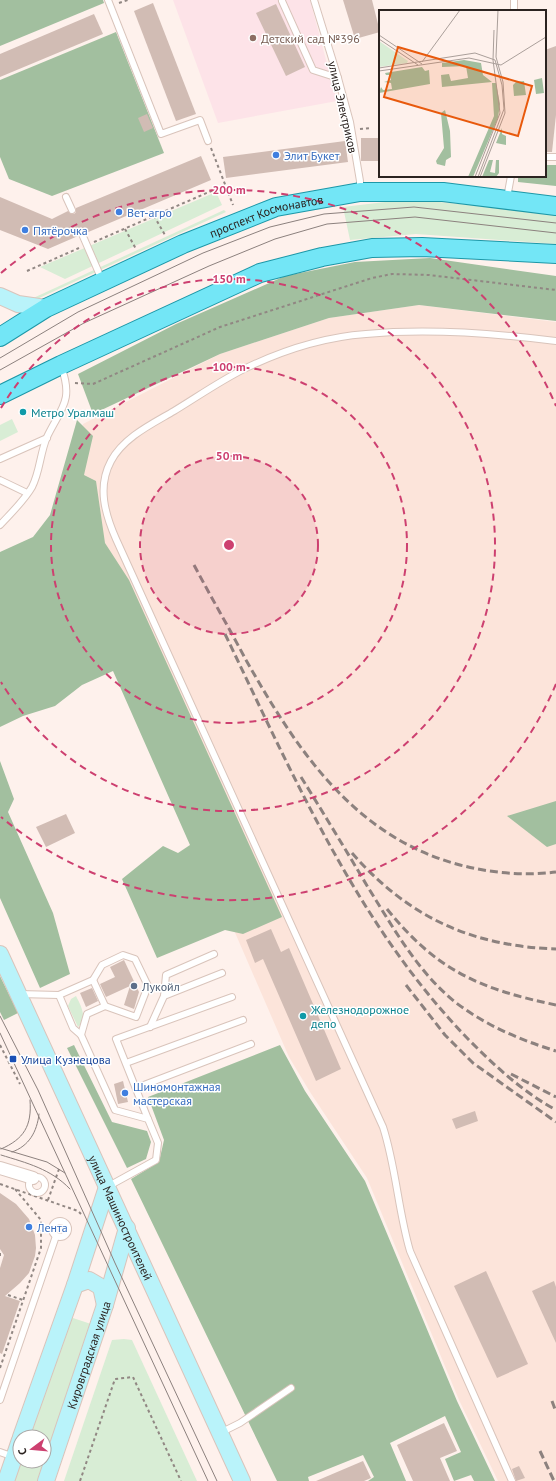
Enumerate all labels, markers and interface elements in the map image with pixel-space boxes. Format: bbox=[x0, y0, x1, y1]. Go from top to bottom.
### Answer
inset map bbox=[379, 10, 546, 177]
place label: Детский сад №396 bbox=[261, 31, 360, 46]
marker: Детский сад №396 bbox=[248, 33, 258, 43]
street label: улица Электриков bbox=[325, 60, 361, 154]
place label: Элит Букет bbox=[284, 148, 340, 163]
marker: Элит Букет bbox=[271, 150, 281, 160]
text: 200 m bbox=[212, 182, 246, 197]
street label: проспект Космонавтов bbox=[207, 191, 324, 240]
place label: Вет-агро bbox=[127, 205, 172, 220]
marker: Вет-агро bbox=[114, 207, 124, 217]
place label: Пятёрочка bbox=[33, 223, 88, 238]
marker: Пятёрочка bbox=[20, 225, 30, 235]
text: 150 m bbox=[212, 271, 246, 286]
text: 100 m bbox=[212, 359, 246, 374]
place label: Метро Уралмаш bbox=[31, 405, 114, 420]
marker: Метро Уралмаш bbox=[18, 407, 28, 417]
text: 50 m bbox=[216, 448, 242, 463]
centre of rings bbox=[222, 538, 236, 552]
place label: Лукойл bbox=[141, 979, 180, 994]
marker: Лукойл bbox=[129, 981, 139, 991]
place label: Железнодорожное депо bbox=[310, 1002, 409, 1031]
marker: Железнодорожное депо bbox=[298, 1011, 308, 1021]
place label: Улица Кузнецова bbox=[21, 1052, 111, 1067]
marker: Улица Кузнецова bbox=[8, 1054, 18, 1064]
place label: Шиномонтажная мастерская bbox=[133, 1079, 220, 1108]
marker: Шиномонтажная мастерская bbox=[120, 1088, 130, 1098]
street label: улица Машиностроителей bbox=[86, 1153, 156, 1283]
place label: Лента bbox=[36, 1220, 68, 1235]
marker: Лента bbox=[24, 1222, 34, 1232]
street label: Кировградская улица bbox=[63, 1299, 113, 1411]
north arrow bbox=[12, 1429, 52, 1469]
text: С bbox=[15, 1447, 30, 1457]

